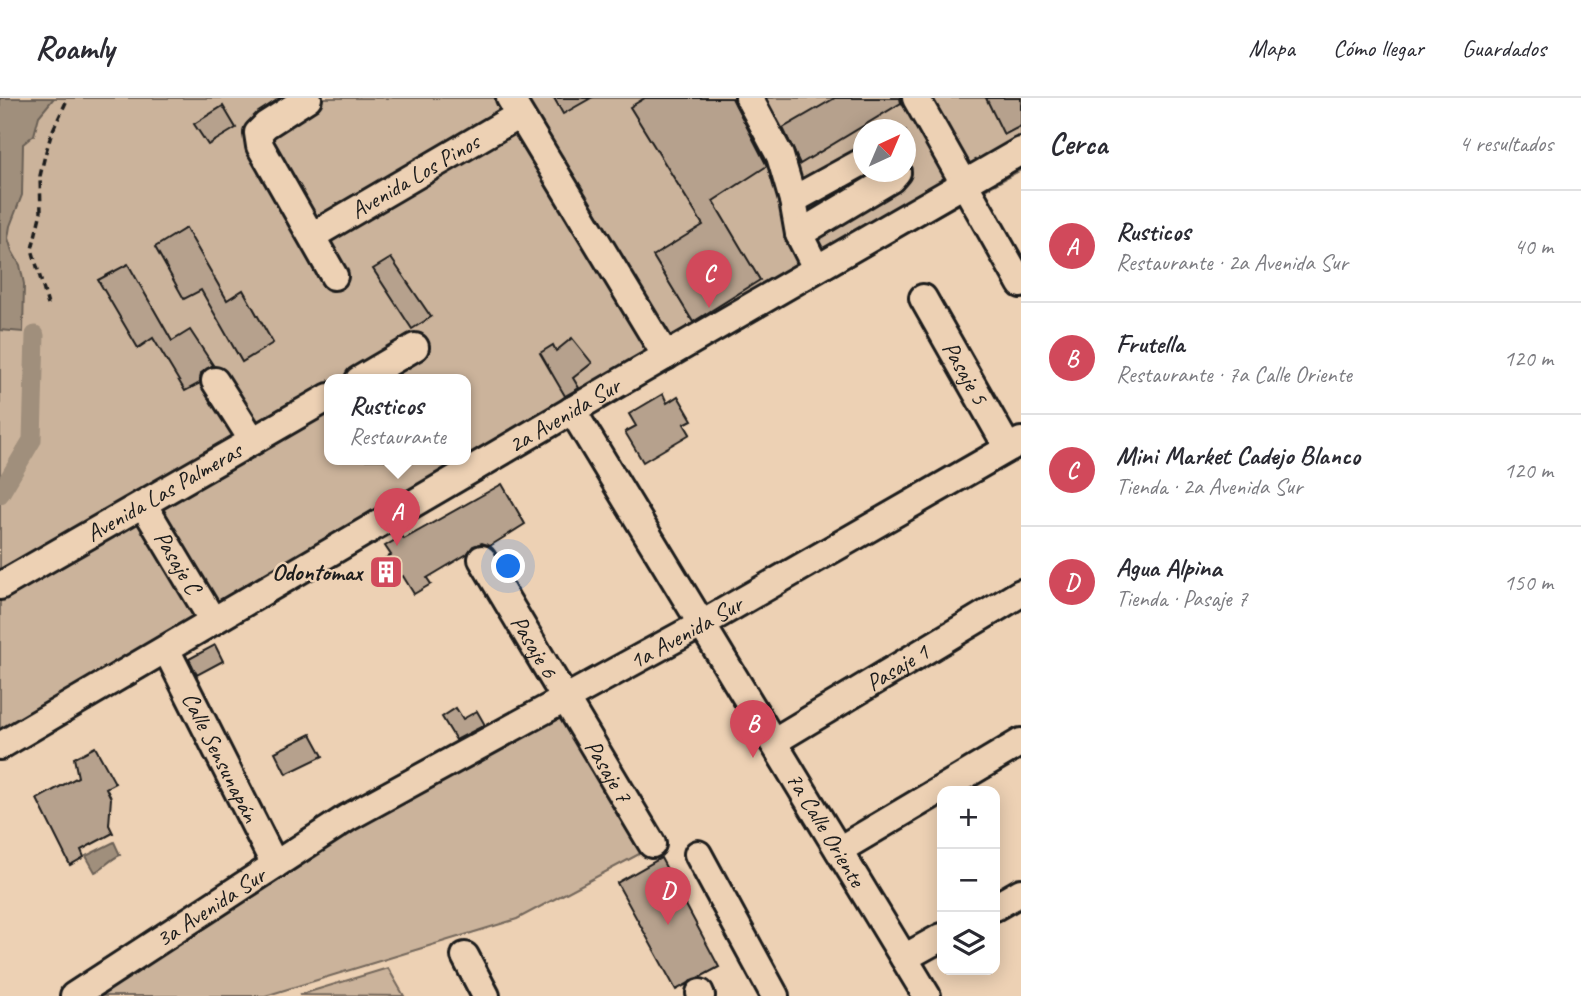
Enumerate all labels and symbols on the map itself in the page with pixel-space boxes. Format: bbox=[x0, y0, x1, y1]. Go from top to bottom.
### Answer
north arrow bbox=[853, 119, 916, 182]
street label: Avenida Los Pinos bbox=[345, 126, 486, 225]
pin: C bbox=[686, 250, 732, 308]
street label: Pasaje 5 bbox=[936, 336, 996, 411]
street label: 2a Avenida Sur bbox=[503, 369, 628, 460]
street label: Avenida Las Palmeras bbox=[81, 434, 249, 548]
pin: A bbox=[374, 488, 420, 546]
street label: Pasaje C bbox=[147, 525, 210, 602]
your location bbox=[491, 549, 525, 583]
building icon: Odontomax bbox=[367, 553, 405, 591]
place label: Odontomax bbox=[272, 557, 365, 587]
street label: 1a Avenida Sur bbox=[624, 588, 750, 676]
street label: Pasaje 6 bbox=[504, 610, 565, 684]
street label: Pasaje 1 bbox=[860, 636, 935, 698]
street label: Calle Sensunapán bbox=[175, 687, 266, 828]
pin: B bbox=[730, 700, 776, 758]
street label: Pasaje 7 bbox=[578, 734, 639, 809]
street label: 7a Calle Oriente bbox=[780, 766, 873, 894]
street label: 3a Avenida Sur bbox=[150, 859, 273, 954]
pin: D bbox=[645, 867, 691, 925]

